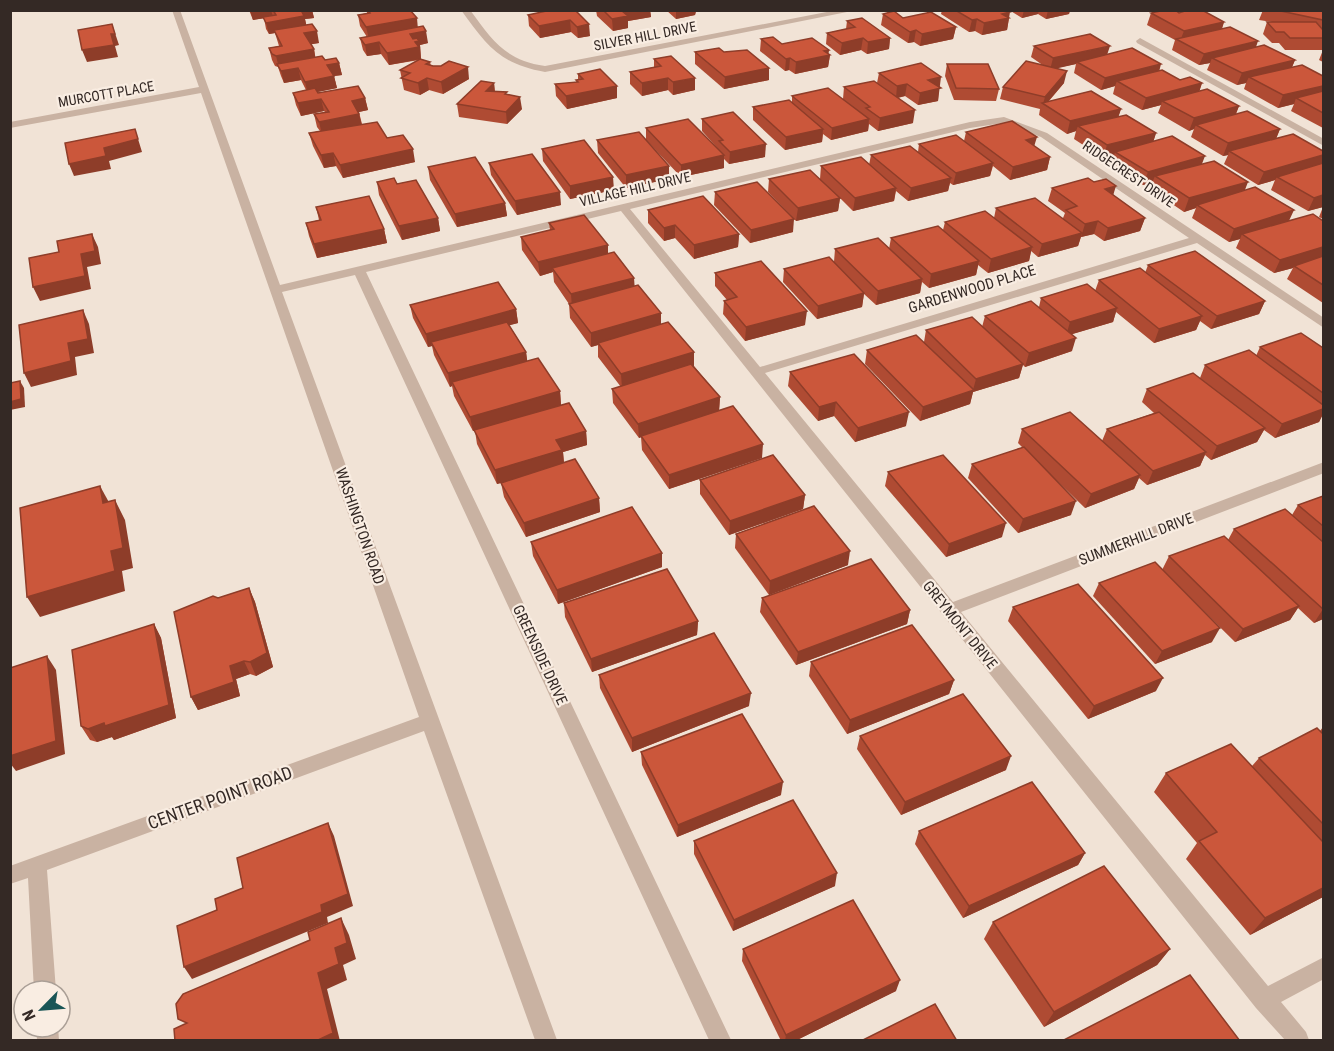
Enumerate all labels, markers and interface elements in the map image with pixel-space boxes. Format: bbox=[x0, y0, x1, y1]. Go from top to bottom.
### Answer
street label: SILVER HILL DRIVE bbox=[592, 18, 698, 54]
street label: MURCOTT PLACE bbox=[57, 78, 155, 110]
street label: RIDGECREST DRIVE bbox=[1080, 137, 1178, 211]
street label: VILLAGE HILL DRIVE bbox=[578, 168, 692, 210]
street label: GARDENWOOD PLACE bbox=[906, 261, 1038, 317]
street label: WASHINGTON ROAD bbox=[332, 465, 388, 587]
street label: SUMMERHILL DRIVE bbox=[1076, 509, 1196, 569]
street label: GREYMONT DRIVE bbox=[919, 577, 1001, 673]
street label: GREENSIDE DRIVE bbox=[509, 602, 571, 708]
street label: CENTER POINT ROAD bbox=[145, 762, 295, 833]
north arrow bbox=[12, 979, 72, 1039]
text: N bbox=[18, 1007, 40, 1024]

